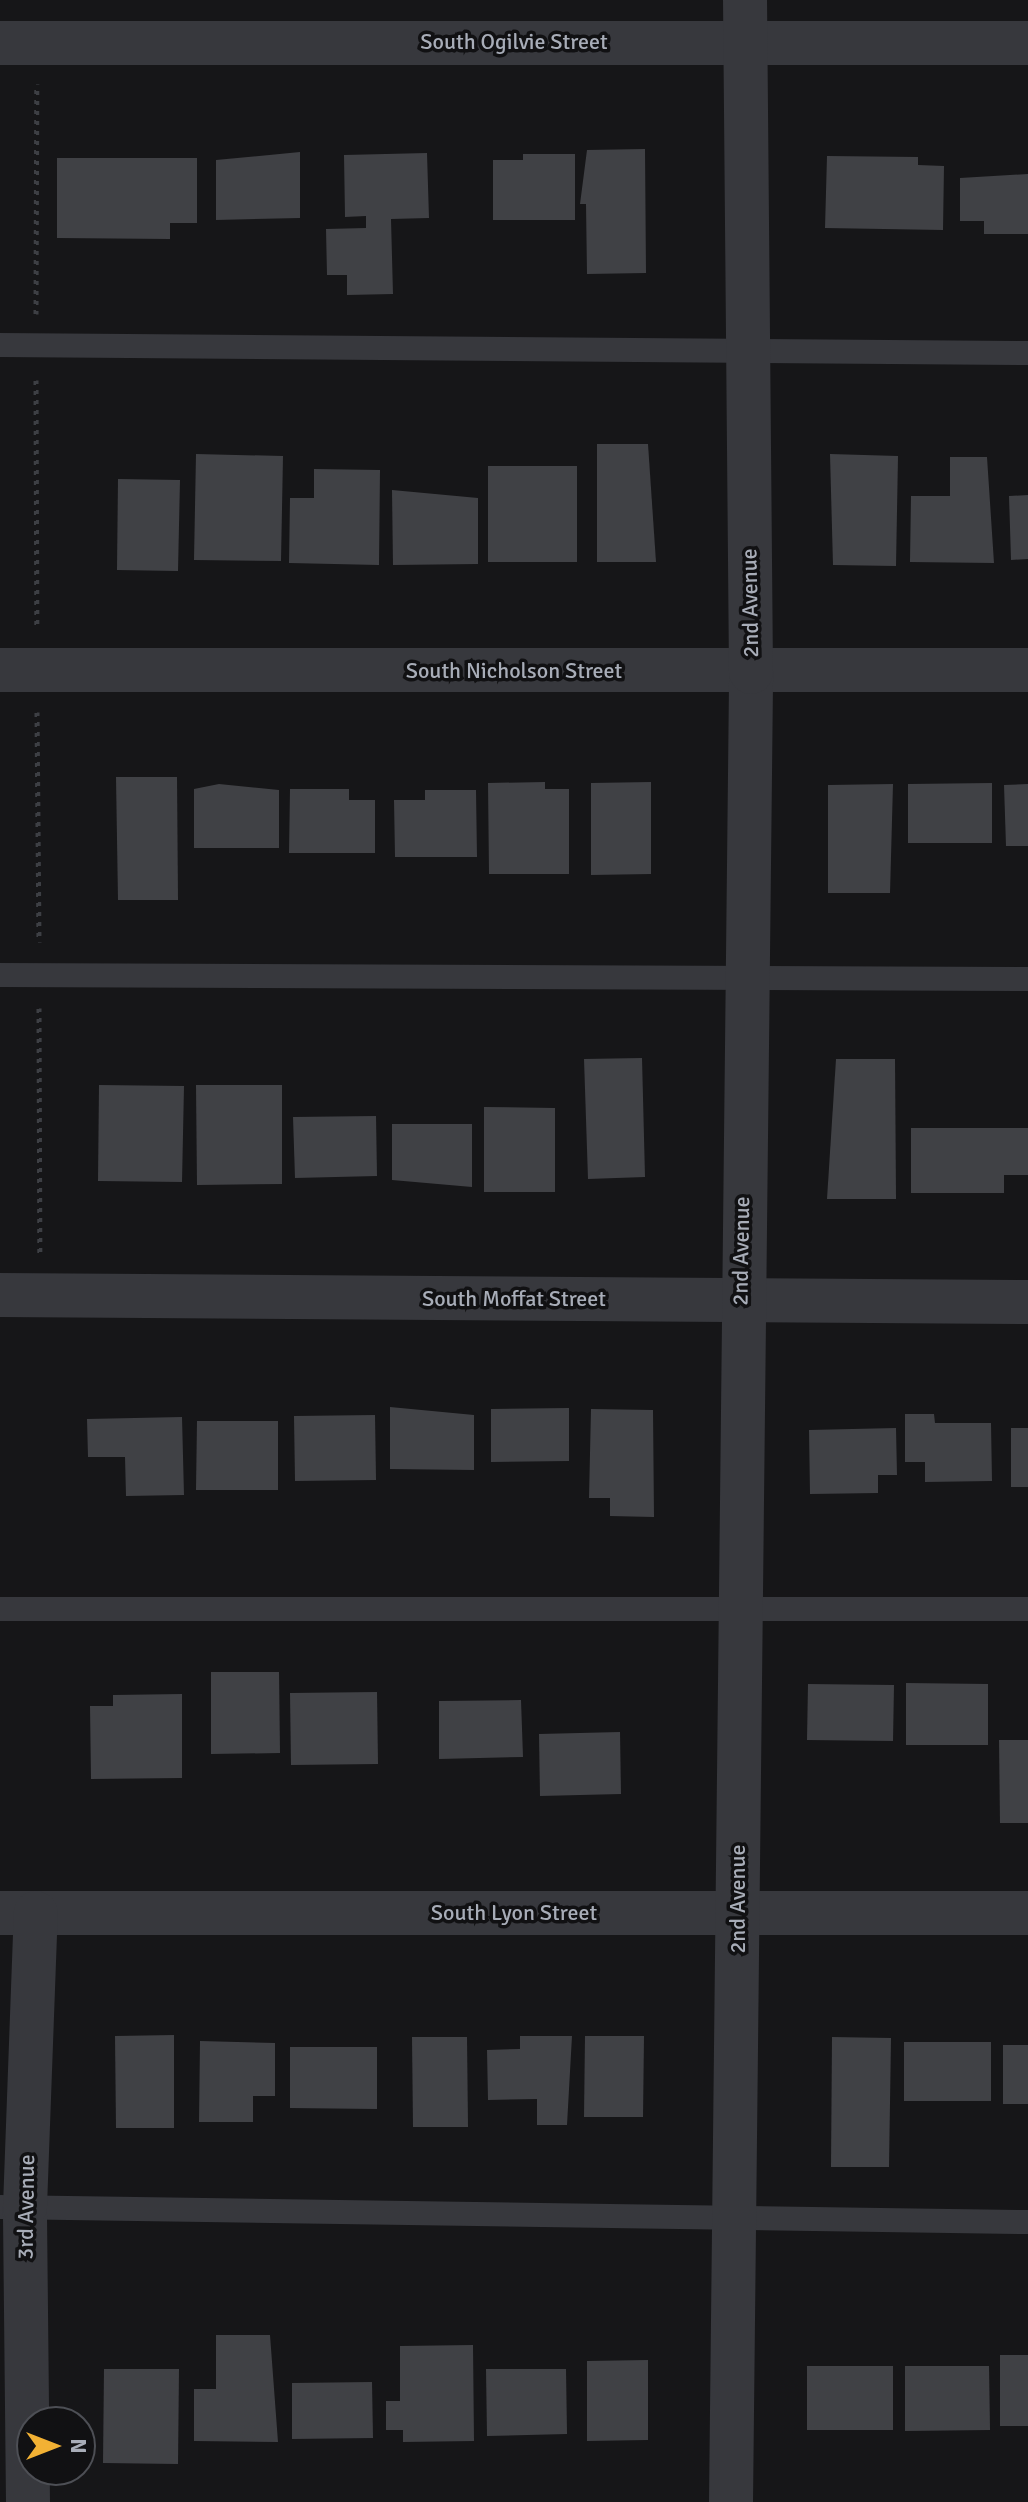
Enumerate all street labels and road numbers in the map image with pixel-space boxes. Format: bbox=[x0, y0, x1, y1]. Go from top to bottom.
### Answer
street label: South Ogilvie Street bbox=[420, 29, 608, 55]
street label: 2nd Avenue bbox=[736, 548, 764, 658]
street label: South Nicholson Street bbox=[406, 658, 622, 684]
street label: 2nd Avenue bbox=[727, 1196, 755, 1306]
street label: South Moffat Street bbox=[422, 1286, 606, 1312]
street label: 2nd Avenue bbox=[725, 1844, 751, 1954]
street label: South Lyon Street bbox=[431, 1900, 597, 1926]
street label: 3rd Avenue bbox=[12, 2154, 40, 2260]

